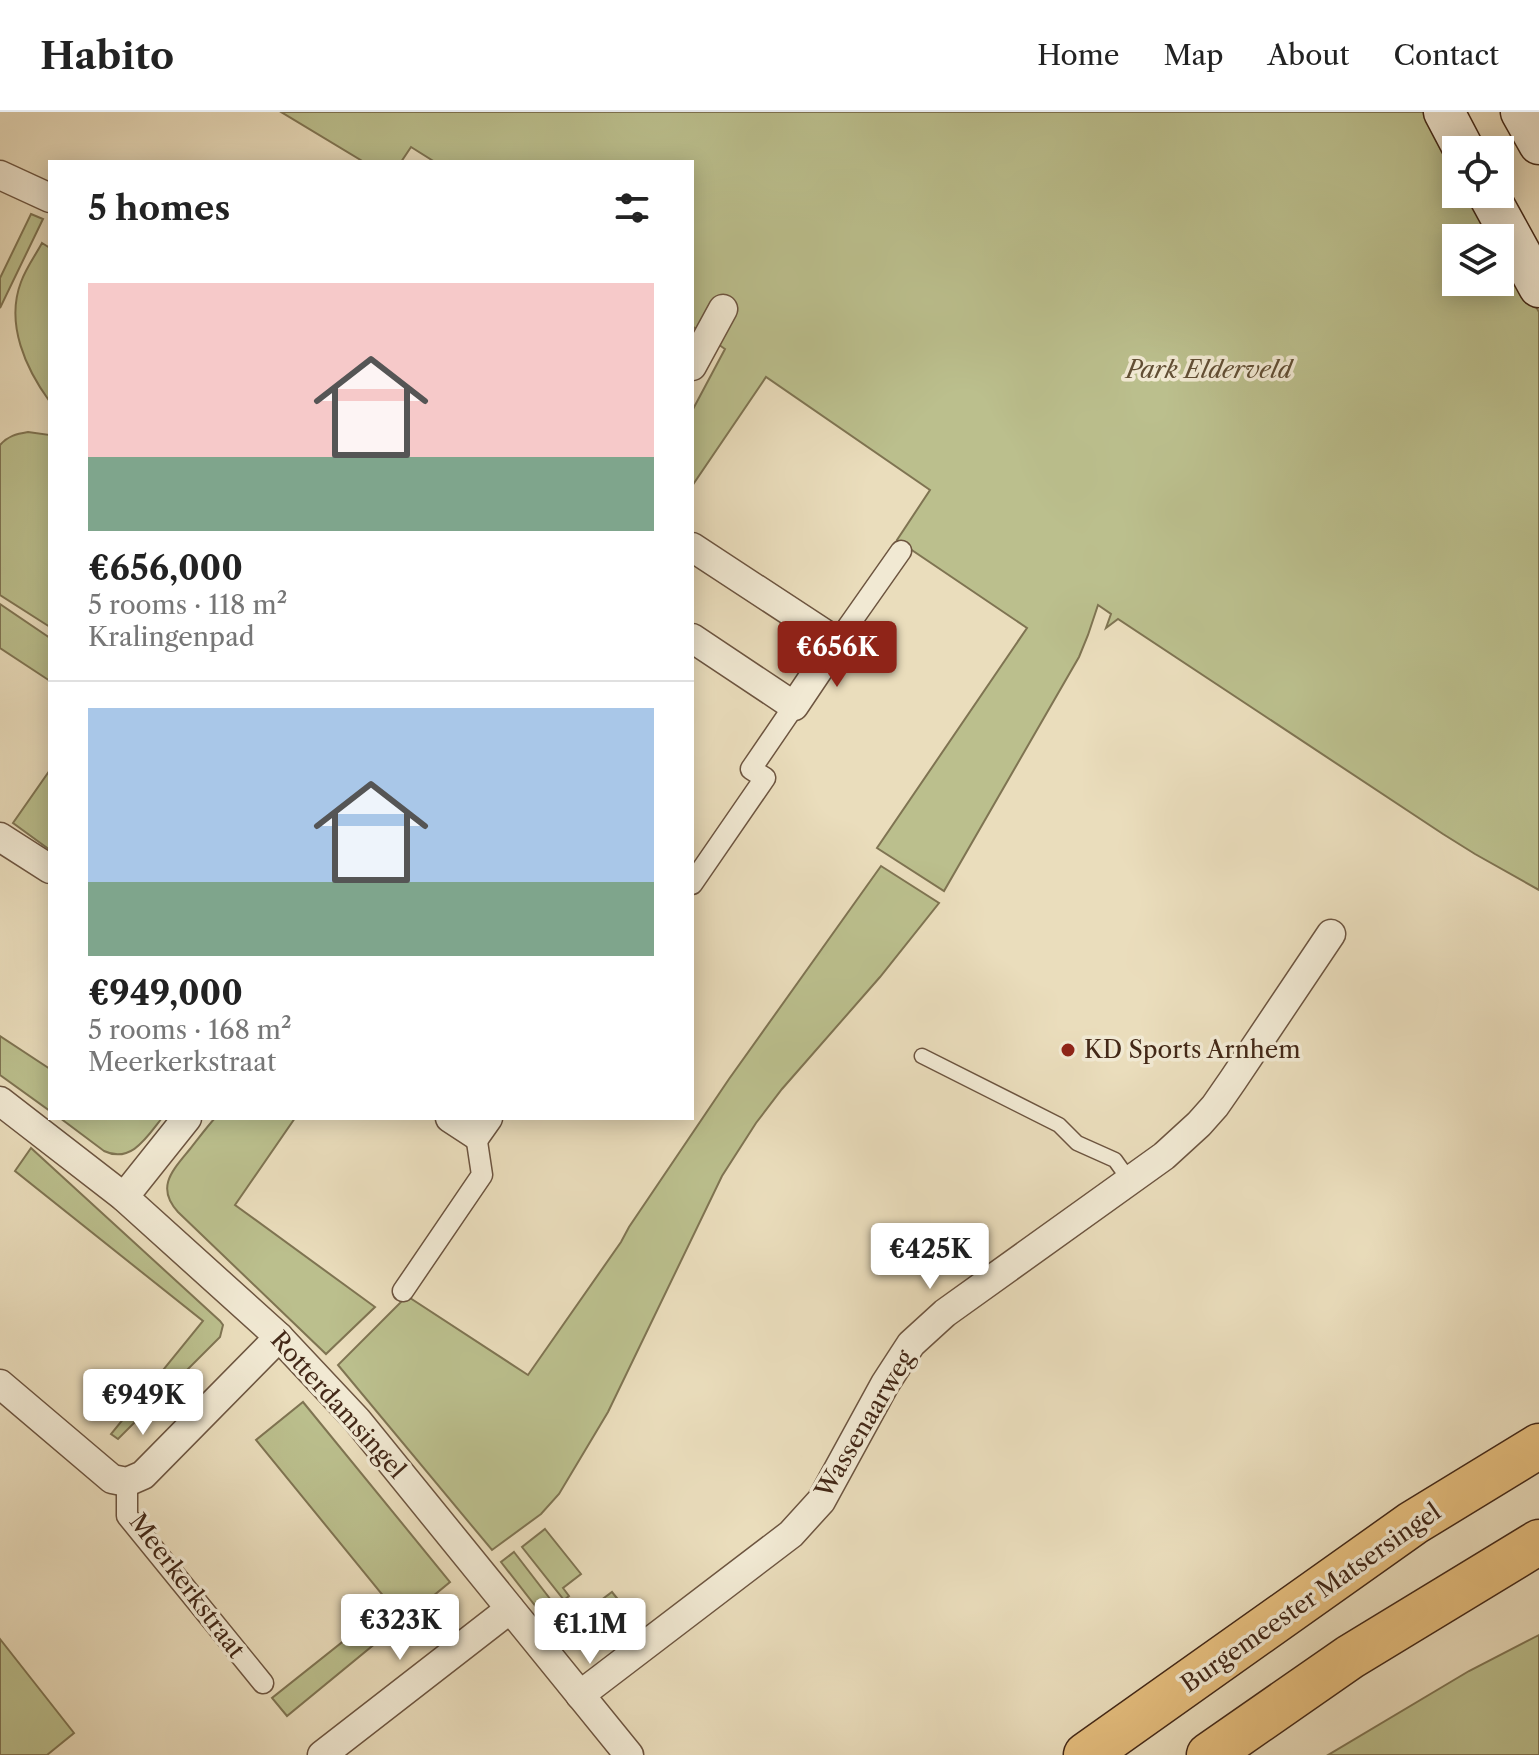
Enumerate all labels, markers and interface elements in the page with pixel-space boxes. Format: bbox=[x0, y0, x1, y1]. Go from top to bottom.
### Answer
text: Habito bbox=[40, 32, 174, 79]
text: Home bbox=[1037, 38, 1119, 72]
text: Map bbox=[1163, 38, 1223, 72]
text: About bbox=[1267, 38, 1349, 72]
text: Contact bbox=[1393, 38, 1499, 72]
map controls bbox=[1442, 136, 1514, 296]
button: locate bbox=[1442, 136, 1514, 208]
icon: filters bbox=[610, 186, 654, 230]
text: 5 homes bbox=[88, 187, 230, 229]
button: layers bbox=[1442, 224, 1514, 296]
icon: home bbox=[299, 335, 443, 479]
park label: Park Elderveld bbox=[1124, 355, 1295, 384]
text: €656,000 bbox=[88, 547, 243, 589]
text: 5 rooms · 118 m² bbox=[88, 589, 287, 621]
text: Kralingenpad bbox=[88, 621, 255, 653]
pin: €656K bbox=[781, 621, 893, 689]
text: €656K bbox=[796, 631, 878, 663]
icon: home bbox=[299, 760, 443, 904]
text: €949,000 bbox=[88, 972, 243, 1014]
text: 5 rooms · 168 m² bbox=[88, 1014, 292, 1046]
place label: KD Sports Arnhem bbox=[1084, 1035, 1301, 1064]
marker: KD Sports Arnhem bbox=[1059, 1041, 1077, 1059]
text: Meerkerkstraat bbox=[88, 1046, 276, 1078]
pin: €425K bbox=[874, 1223, 986, 1291]
text: €425K bbox=[889, 1233, 971, 1265]
street label: Rotterdamsingel bbox=[265, 1325, 412, 1484]
street label: Wassenaarweg bbox=[809, 1344, 920, 1504]
pin: €949K bbox=[87, 1369, 199, 1437]
text: €949K bbox=[101, 1379, 185, 1411]
street label: Burgemeester Matsersingel bbox=[1175, 1497, 1446, 1698]
street label: Meerkerkstraat bbox=[124, 1508, 252, 1664]
pin: €323K bbox=[344, 1594, 456, 1662]
pin: €1.1M bbox=[534, 1598, 646, 1666]
text: €323K bbox=[359, 1604, 441, 1636]
text: €1.1M bbox=[553, 1608, 627, 1640]

